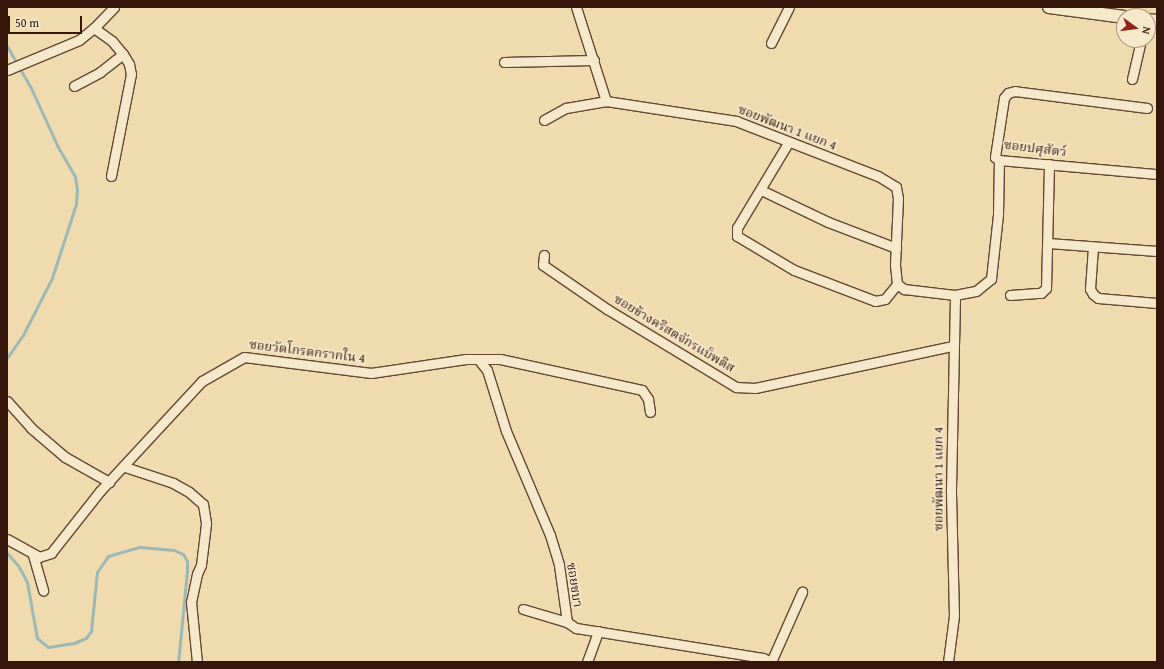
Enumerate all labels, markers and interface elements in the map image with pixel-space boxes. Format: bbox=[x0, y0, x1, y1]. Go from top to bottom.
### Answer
scale bar bbox=[10, 8, 84, 34]
north arrow bbox=[1116, 8, 1156, 48]
text: 50 m bbox=[15, 14, 39, 31]
text: N bbox=[1138, 25, 1155, 36]
street label: ซอยพัฒนา 1 แยก 4 bbox=[736, 102, 838, 154]
street label: ซอยปศุสัตว์ bbox=[1003, 137, 1067, 161]
street label: ซอยข้างคริสตจักรแบ็พติส bbox=[611, 292, 737, 376]
street label: ซอยวัดโกรดกรากใน 4 bbox=[248, 337, 366, 367]
street label: ซอยพัฒนา 1 แยก 4 bbox=[931, 427, 947, 531]
street label: ซอยชบา bbox=[563, 561, 585, 609]

